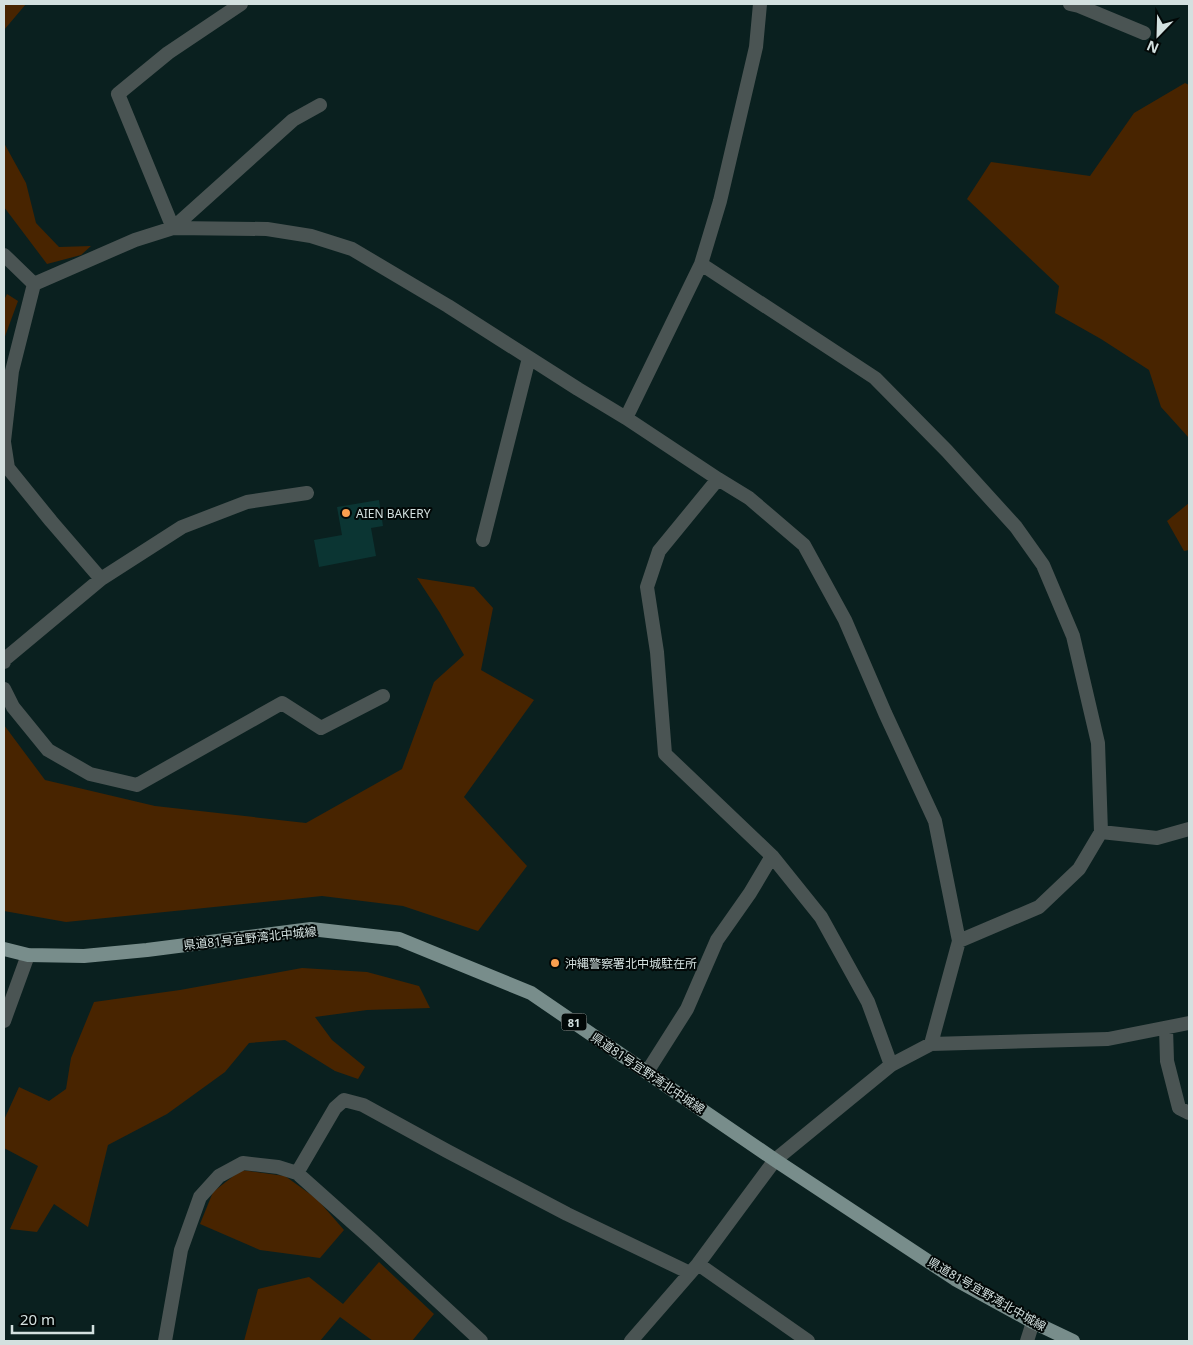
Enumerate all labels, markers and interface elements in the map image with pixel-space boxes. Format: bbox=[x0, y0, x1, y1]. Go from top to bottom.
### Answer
north arrow bbox=[1133, 10, 1183, 60]
text: N bbox=[1144, 36, 1162, 58]
place label: AIEN BAKERY bbox=[356, 505, 431, 522]
marker: AIEN BAKERY bbox=[340, 507, 352, 519]
street label: 県道81号宜野湾北中城線 bbox=[183, 923, 317, 953]
place label: 沖縄警察署北中城駐在所 bbox=[565, 955, 697, 972]
marker: 沖縄警察署北中城駐在所 bbox=[549, 957, 561, 969]
road number: 81 bbox=[562, 1014, 586, 1030]
street label: 県道81号宜野湾北中城線 bbox=[588, 1029, 708, 1117]
street label: 県道81号宜野湾北中城線 bbox=[925, 1253, 1049, 1335]
scale bar bbox=[12, 1302, 94, 1334]
text: 20 m bbox=[20, 1309, 55, 1329]

